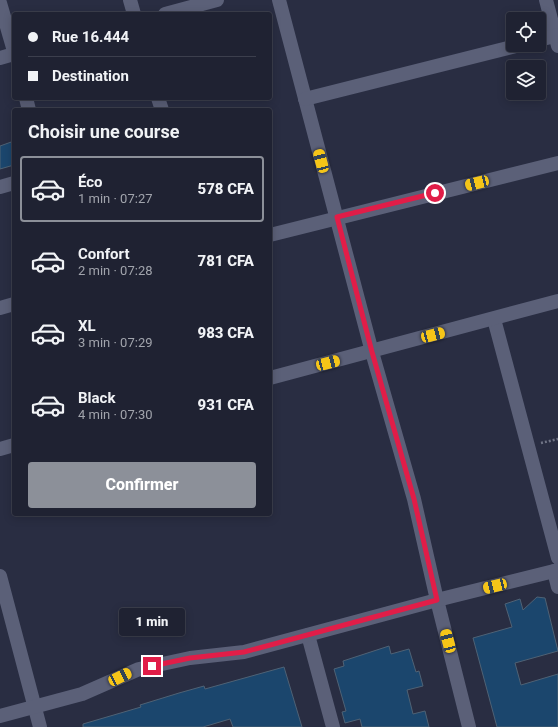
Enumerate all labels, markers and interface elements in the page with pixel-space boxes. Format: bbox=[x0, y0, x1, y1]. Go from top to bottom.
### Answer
map controls bbox=[506, 12, 546, 100]
button: locate bbox=[506, 12, 546, 52]
text: Rue 16.444 bbox=[52, 28, 129, 46]
button: layers bbox=[506, 60, 546, 100]
text: Destination bbox=[52, 67, 129, 85]
text: Choisir une course bbox=[28, 121, 179, 142]
car bbox=[312, 148, 330, 174]
icon: car bbox=[30, 171, 66, 207]
text: Éco bbox=[78, 173, 103, 191]
car bbox=[464, 174, 490, 192]
text: 578 CFA bbox=[198, 180, 254, 198]
route start bbox=[426, 184, 444, 202]
text: 1 min · 07:27 bbox=[78, 191, 153, 206]
icon: car bbox=[30, 243, 66, 279]
text: Confort bbox=[78, 245, 129, 263]
text: 781 CFA bbox=[198, 252, 254, 270]
text: 2 min · 07:28 bbox=[78, 263, 153, 278]
icon: car bbox=[30, 315, 66, 351]
text: XL bbox=[78, 317, 96, 335]
text: 983 CFA bbox=[198, 324, 254, 342]
car bbox=[420, 326, 446, 344]
text: 3 min · 07:29 bbox=[78, 335, 153, 350]
car bbox=[315, 354, 341, 372]
icon: car bbox=[30, 387, 66, 423]
text: Black bbox=[78, 389, 115, 407]
text: 931 CFA bbox=[198, 396, 254, 414]
text: 4 min · 07:30 bbox=[78, 407, 153, 422]
button: Confirmer bbox=[28, 462, 256, 508]
car bbox=[482, 577, 508, 595]
callout: 1 min bbox=[119, 608, 185, 636]
text: 1 min bbox=[136, 614, 168, 629]
car bbox=[439, 628, 457, 654]
route end bbox=[143, 657, 161, 675]
car bbox=[107, 666, 133, 688]

